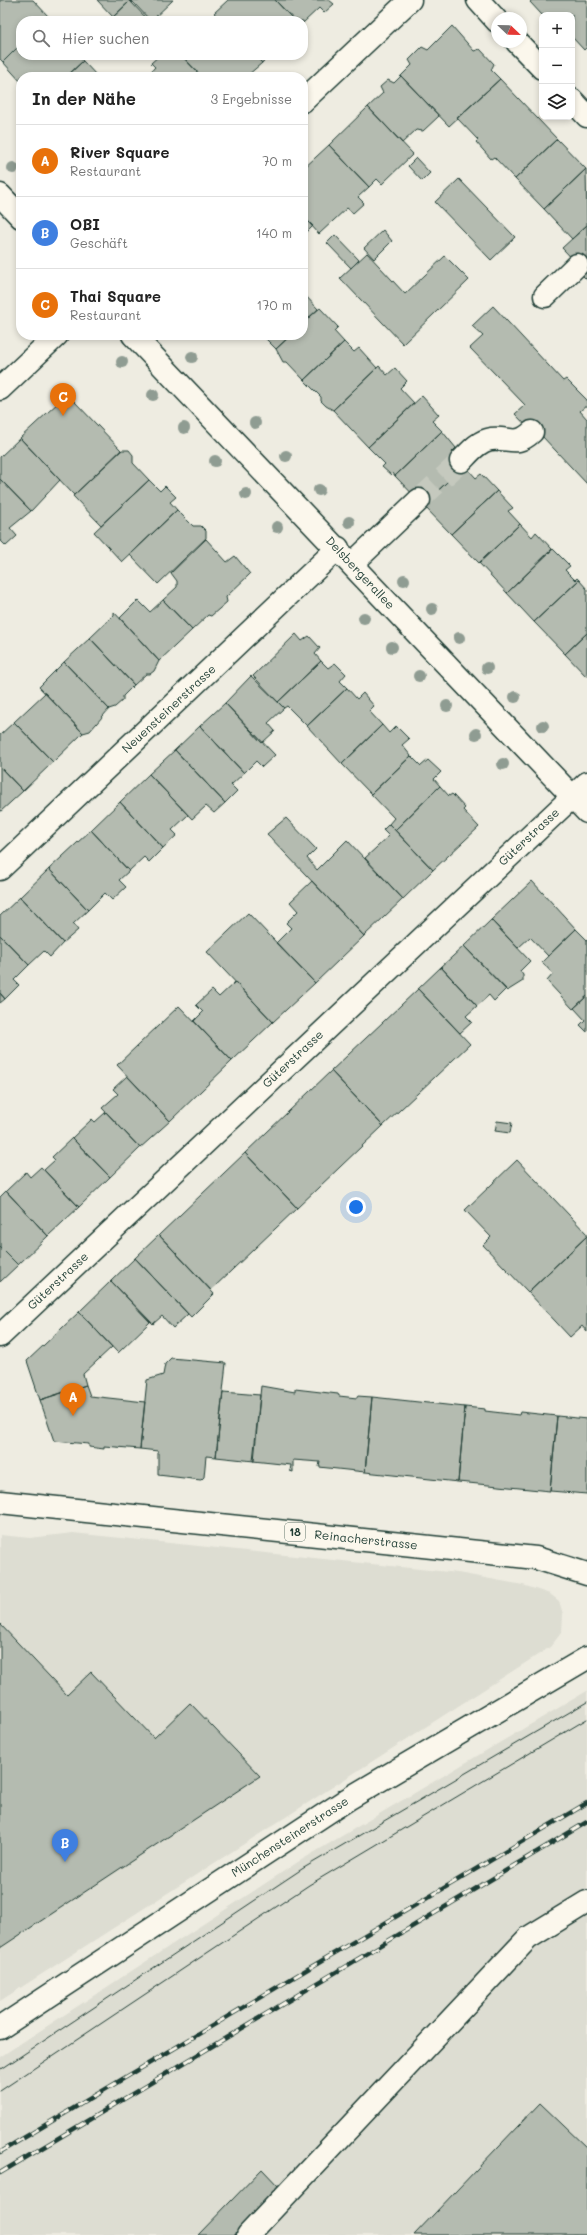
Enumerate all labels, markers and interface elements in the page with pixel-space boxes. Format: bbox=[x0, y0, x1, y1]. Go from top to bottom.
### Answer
north arrow bbox=[491, 12, 527, 48]
map controls bbox=[539, 12, 575, 120]
button: + bbox=[539, 12, 575, 48]
search box bbox=[16, 16, 308, 60]
icon: search bbox=[30, 27, 52, 49]
text: Hier suchen bbox=[62, 28, 149, 48]
button: − bbox=[539, 48, 575, 84]
button: layers bbox=[539, 84, 575, 120]
text: In der Nähe bbox=[32, 87, 136, 109]
text: 3 Ergebnisse bbox=[211, 90, 292, 107]
text: River Square bbox=[70, 142, 169, 162]
text: A bbox=[40, 152, 50, 169]
text: 70 m bbox=[262, 152, 292, 169]
text: Restaurant bbox=[70, 162, 141, 179]
text: OBI bbox=[70, 214, 100, 234]
text: B bbox=[41, 224, 49, 241]
text: 140 m bbox=[256, 224, 292, 241]
text: Geschäft bbox=[70, 234, 128, 251]
text: Thai Square bbox=[70, 286, 161, 306]
text: C bbox=[40, 296, 50, 313]
text: 170 m bbox=[256, 296, 292, 313]
text: Restaurant bbox=[70, 306, 141, 323]
pin: C bbox=[50, 383, 76, 416]
street label: Delsbergerallee bbox=[323, 532, 399, 612]
street label: Neuensteinerstrasse bbox=[118, 660, 219, 756]
street label: Güterstrasse bbox=[494, 804, 562, 869]
street label: Güterstrasse bbox=[258, 1026, 326, 1091]
your location bbox=[346, 1197, 366, 1217]
street label: Güterstrasse bbox=[23, 1248, 91, 1313]
pin: A bbox=[60, 1383, 86, 1416]
road number: 18 bbox=[285, 1523, 305, 1541]
street label: Reinacherstrasse bbox=[314, 1526, 419, 1552]
street label: Münchensteinerstrasse bbox=[228, 1792, 351, 1880]
pin: B bbox=[52, 1829, 78, 1862]

